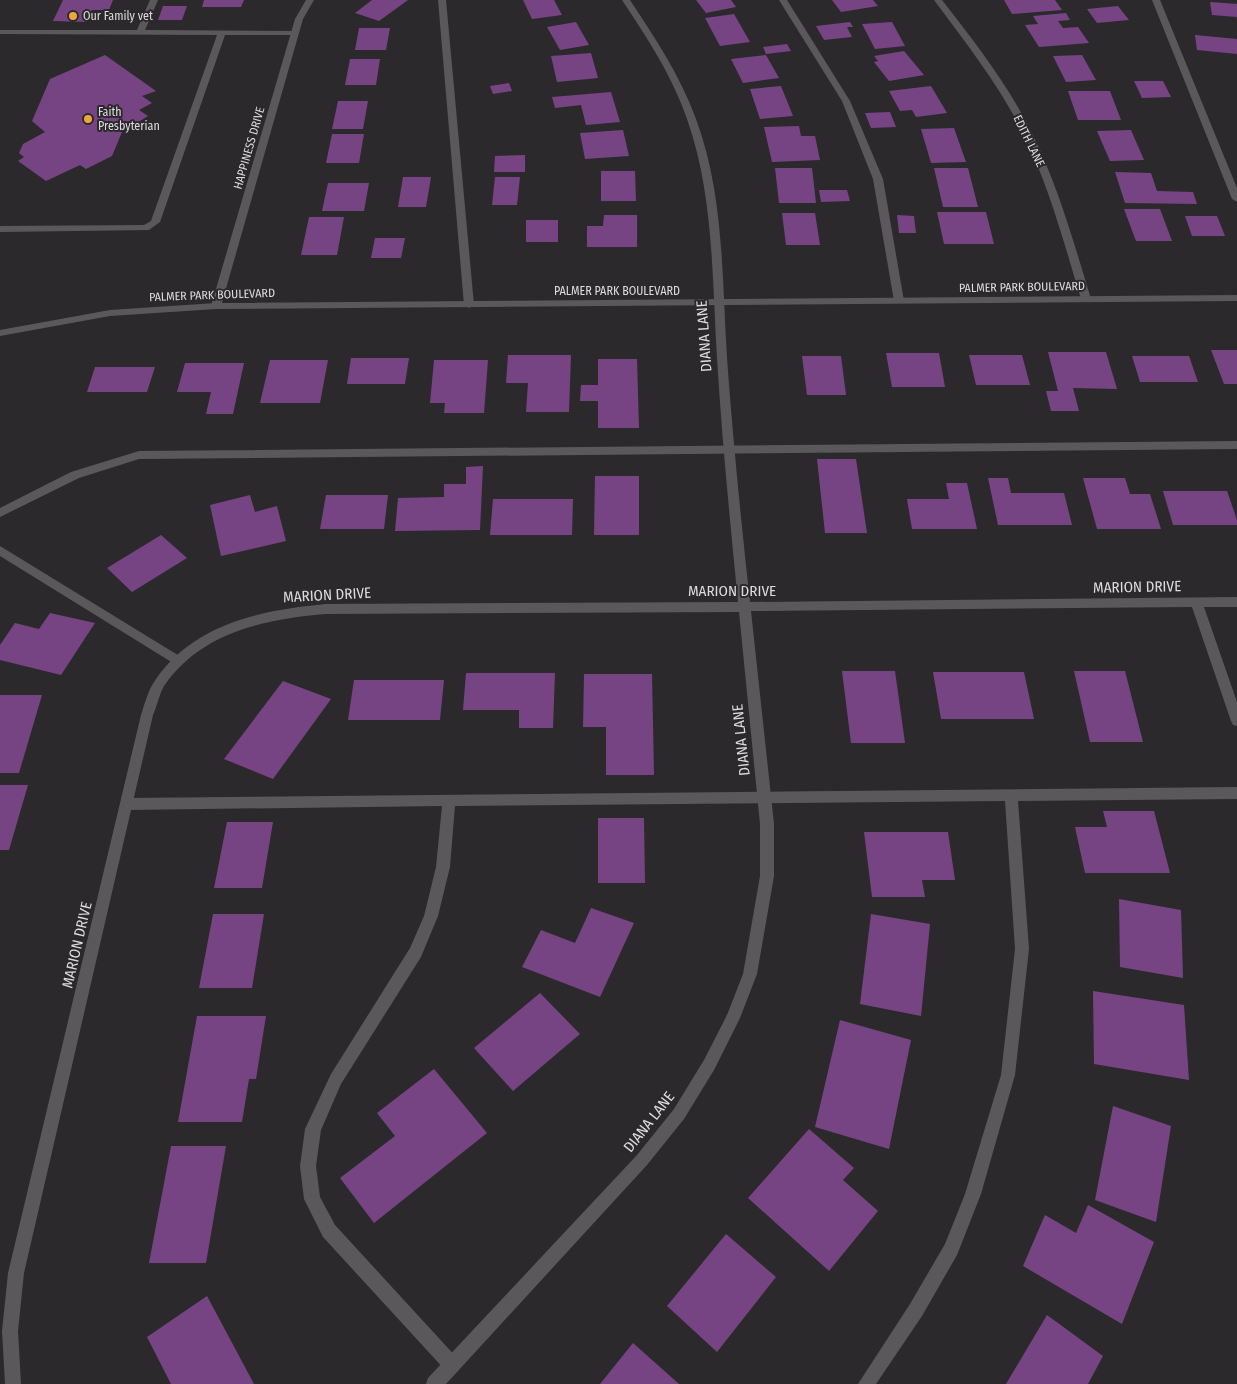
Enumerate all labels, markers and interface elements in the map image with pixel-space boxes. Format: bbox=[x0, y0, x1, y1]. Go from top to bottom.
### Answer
place label: Our Family vet bbox=[83, 9, 153, 23]
marker: Our Family vet bbox=[67, 10, 79, 22]
place label: Faith Presbyterian bbox=[98, 105, 160, 133]
street label: HAPPINESS DRIVE bbox=[231, 105, 268, 191]
marker: Faith Presbyterian bbox=[82, 113, 94, 125]
street label: EDITH LANE bbox=[1010, 113, 1048, 170]
street label: PALMER PARK BOULEVARD bbox=[959, 279, 1085, 295]
street label: PALMER PARK BOULEVARD bbox=[554, 284, 680, 298]
street label: PALMER PARK BOULEVARD bbox=[149, 286, 275, 304]
street label: DIANA LANE bbox=[693, 300, 715, 372]
street label: MARION DRIVE bbox=[1093, 577, 1181, 597]
street label: MARION DRIVE bbox=[688, 582, 776, 600]
street label: MARION DRIVE bbox=[282, 584, 372, 606]
street label: DIANA LANE bbox=[728, 703, 754, 777]
street label: MARION DRIVE bbox=[58, 900, 96, 990]
street label: DIANA LANE bbox=[620, 1088, 678, 1156]

